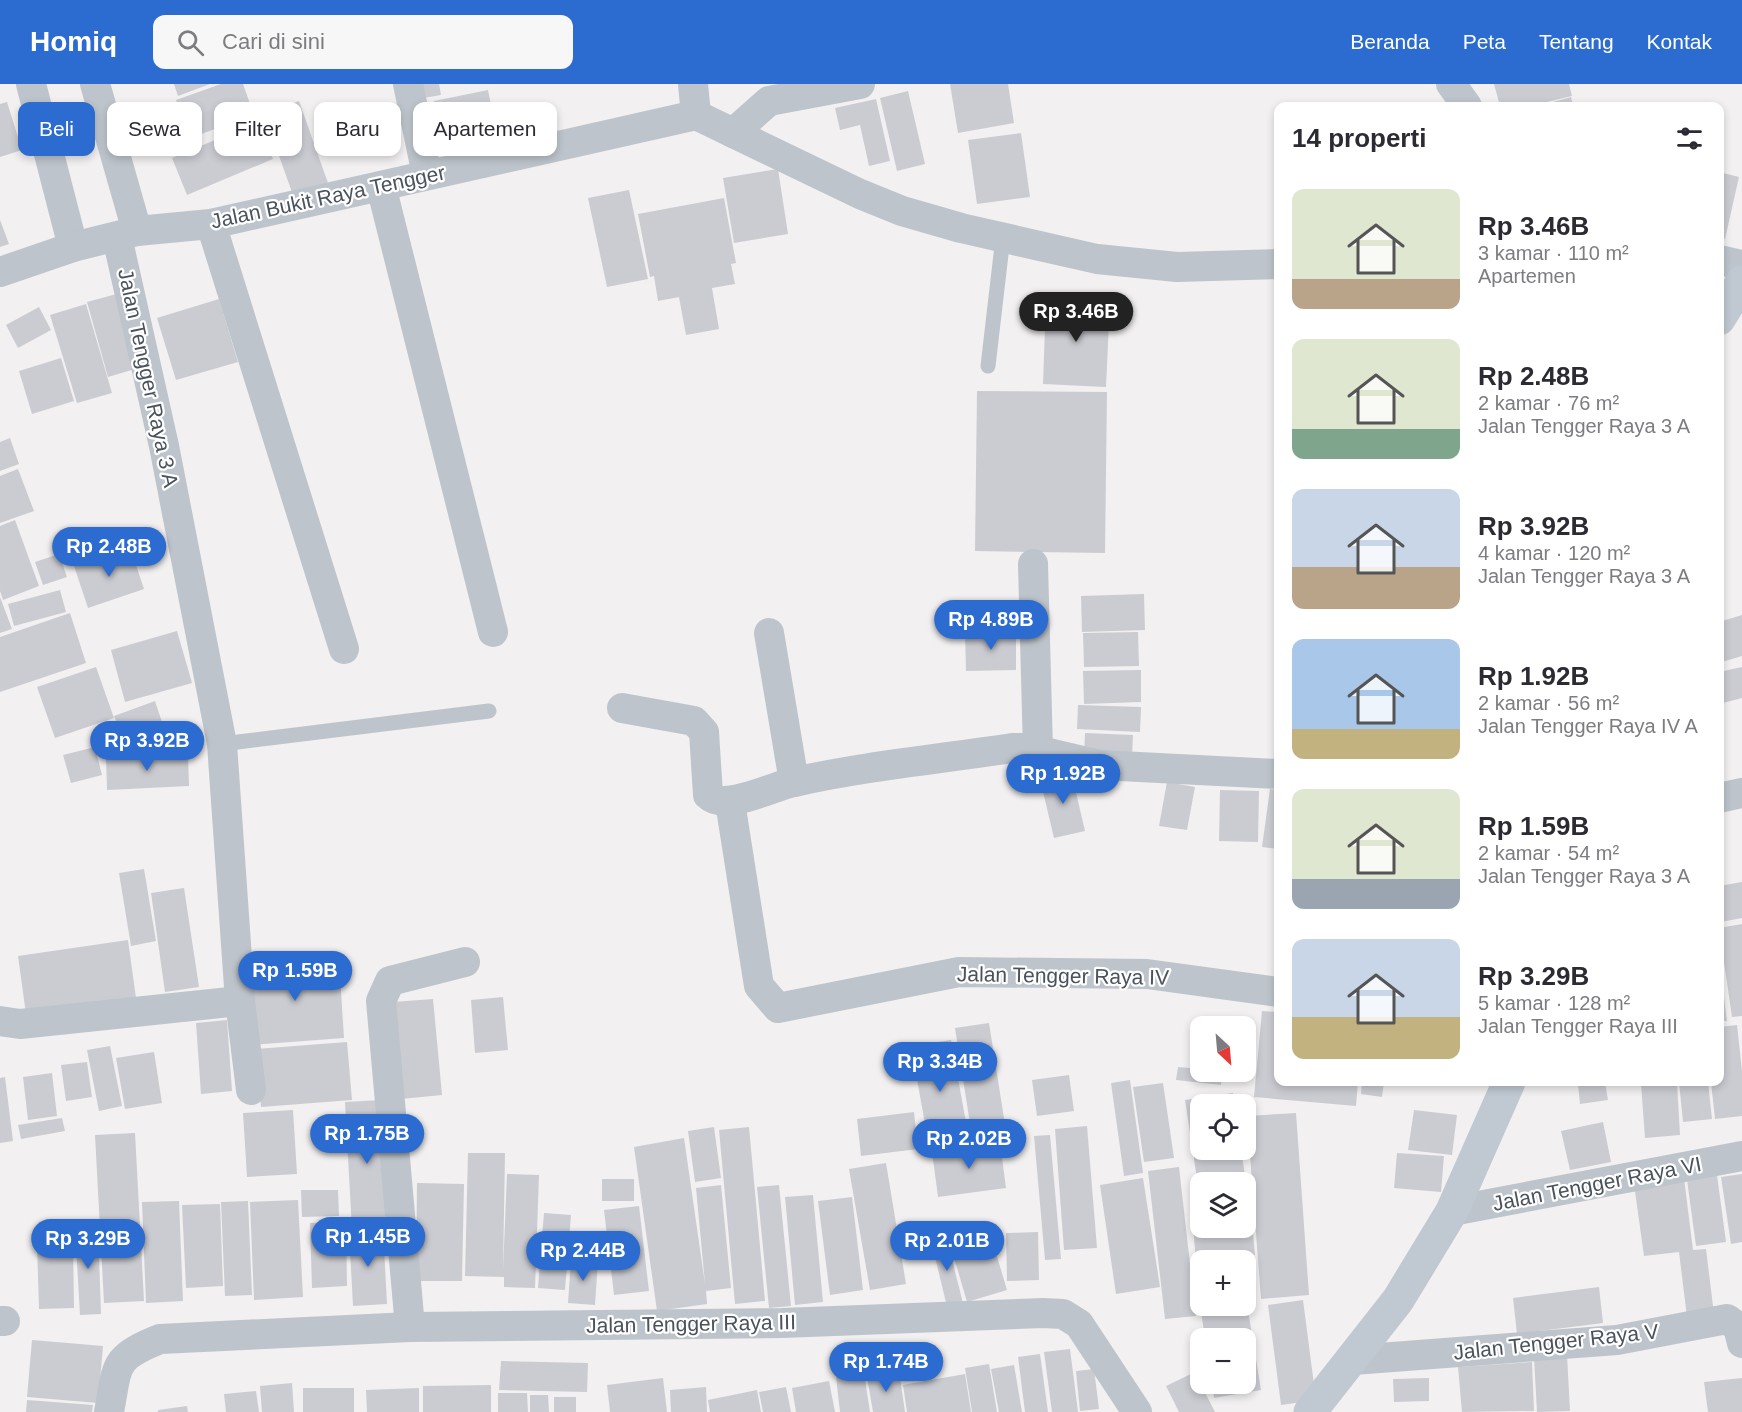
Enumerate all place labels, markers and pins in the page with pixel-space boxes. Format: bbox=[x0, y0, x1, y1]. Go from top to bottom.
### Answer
pin: Rp 3.46B bbox=[1014, 292, 1138, 343]
pin: Rp 2.48B bbox=[47, 527, 171, 578]
pin: Rp 4.89B bbox=[929, 600, 1053, 651]
pin: Rp 3.92B bbox=[85, 721, 209, 772]
pin: Rp 1.92B bbox=[1001, 754, 1125, 805]
pin: Rp 1.59B bbox=[233, 951, 357, 1002]
pin: Rp 3.34B bbox=[878, 1042, 1002, 1093]
pin: Rp 1.75B bbox=[305, 1114, 429, 1165]
pin: Rp 2.02B bbox=[907, 1119, 1031, 1170]
pin: Rp 1.45B bbox=[306, 1217, 430, 1268]
pin: Rp 3.29B bbox=[26, 1219, 150, 1270]
pin: Rp 2.01B bbox=[885, 1221, 1009, 1272]
pin: Rp 2.44B bbox=[521, 1231, 645, 1282]
pin: Rp 1.74B bbox=[824, 1342, 948, 1393]

